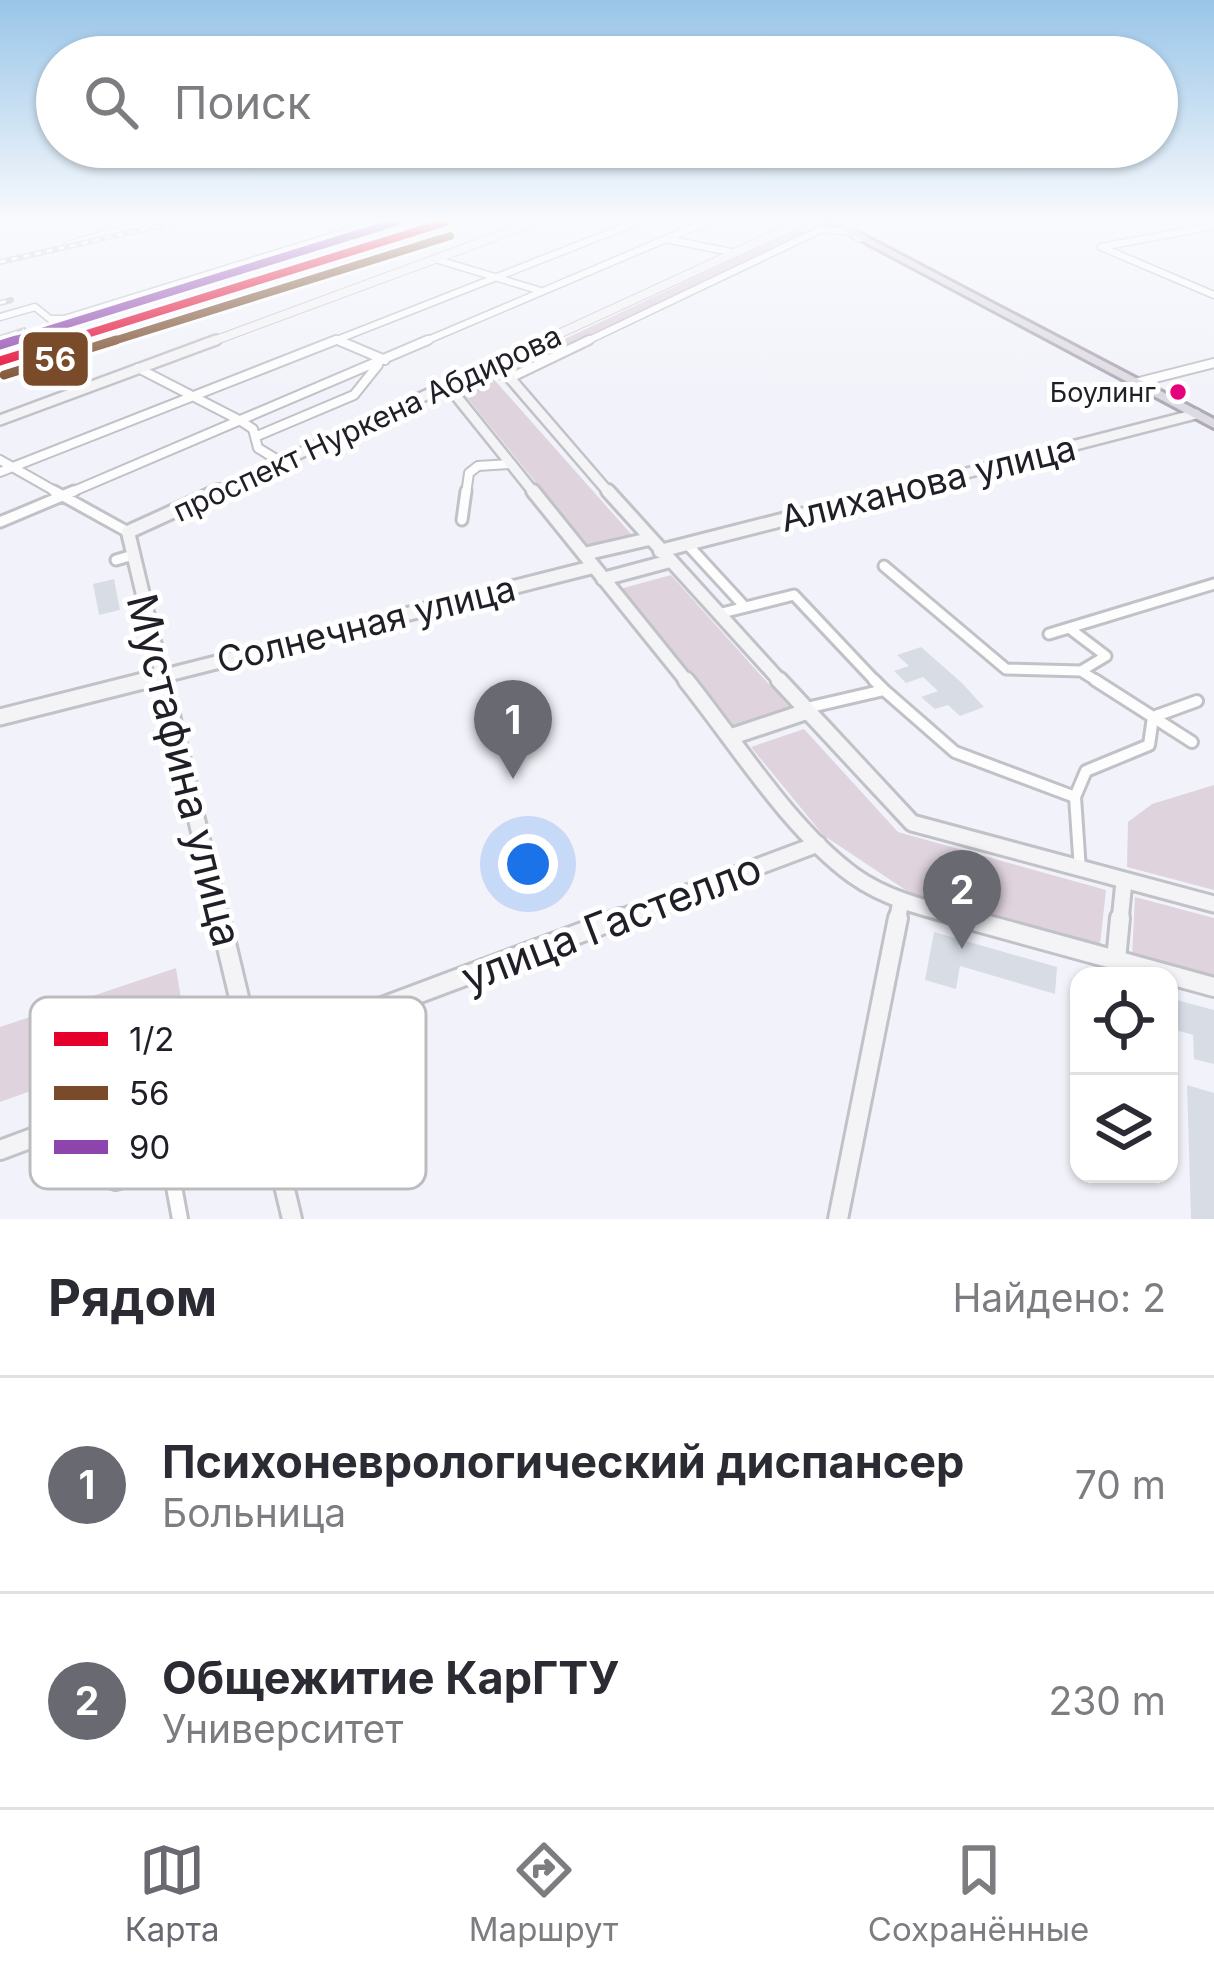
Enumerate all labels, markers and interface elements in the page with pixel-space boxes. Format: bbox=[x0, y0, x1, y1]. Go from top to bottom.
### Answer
search box bbox=[36, 36, 1178, 168]
icon: search bbox=[78, 69, 144, 135]
text: Поиск bbox=[174, 75, 311, 130]
street label: проспект Нуркена Абдирова bbox=[167, 317, 567, 529]
line badge: 56 bbox=[21, 330, 90, 388]
text: 56 bbox=[34, 339, 76, 379]
place label: Боулинг bbox=[1050, 376, 1156, 409]
marker: Боулинг bbox=[1167, 381, 1189, 403]
street label: Алиханова улица bbox=[776, 425, 1080, 541]
street label: Солнечная улица bbox=[212, 566, 520, 682]
street label: Мустафина улица bbox=[117, 588, 253, 952]
pin: 1 bbox=[474, 680, 552, 779]
your location bbox=[498, 834, 558, 894]
street label: улица Гастелло bbox=[454, 841, 768, 1003]
pin: 2 bbox=[923, 850, 1001, 949]
map controls bbox=[1070, 967, 1178, 1183]
button: locate bbox=[1070, 967, 1178, 1075]
legend bbox=[30, 997, 426, 1189]
text: 1/2 bbox=[129, 1019, 174, 1059]
text: 56 bbox=[129, 1073, 170, 1113]
button: layers bbox=[1070, 1075, 1178, 1183]
text: 90 bbox=[129, 1127, 170, 1167]
text: Рядом bbox=[48, 1267, 217, 1328]
text: Найдено: 2 bbox=[952, 1274, 1166, 1321]
text: Психоневрологический диспансер bbox=[162, 1434, 964, 1489]
text: 1 bbox=[79, 1461, 95, 1508]
text: 70 m bbox=[1075, 1461, 1166, 1508]
text: Больница bbox=[162, 1489, 346, 1536]
text: Общежитие КарГТУ bbox=[162, 1650, 620, 1705]
text: 2 bbox=[75, 1677, 99, 1724]
text: 230 m bbox=[1048, 1677, 1166, 1724]
text: Университет bbox=[162, 1705, 404, 1752]
tab: Карта bbox=[125, 1837, 219, 1949]
tab: Маршрут bbox=[469, 1837, 618, 1949]
tab: Сохранённые bbox=[868, 1837, 1089, 1949]

